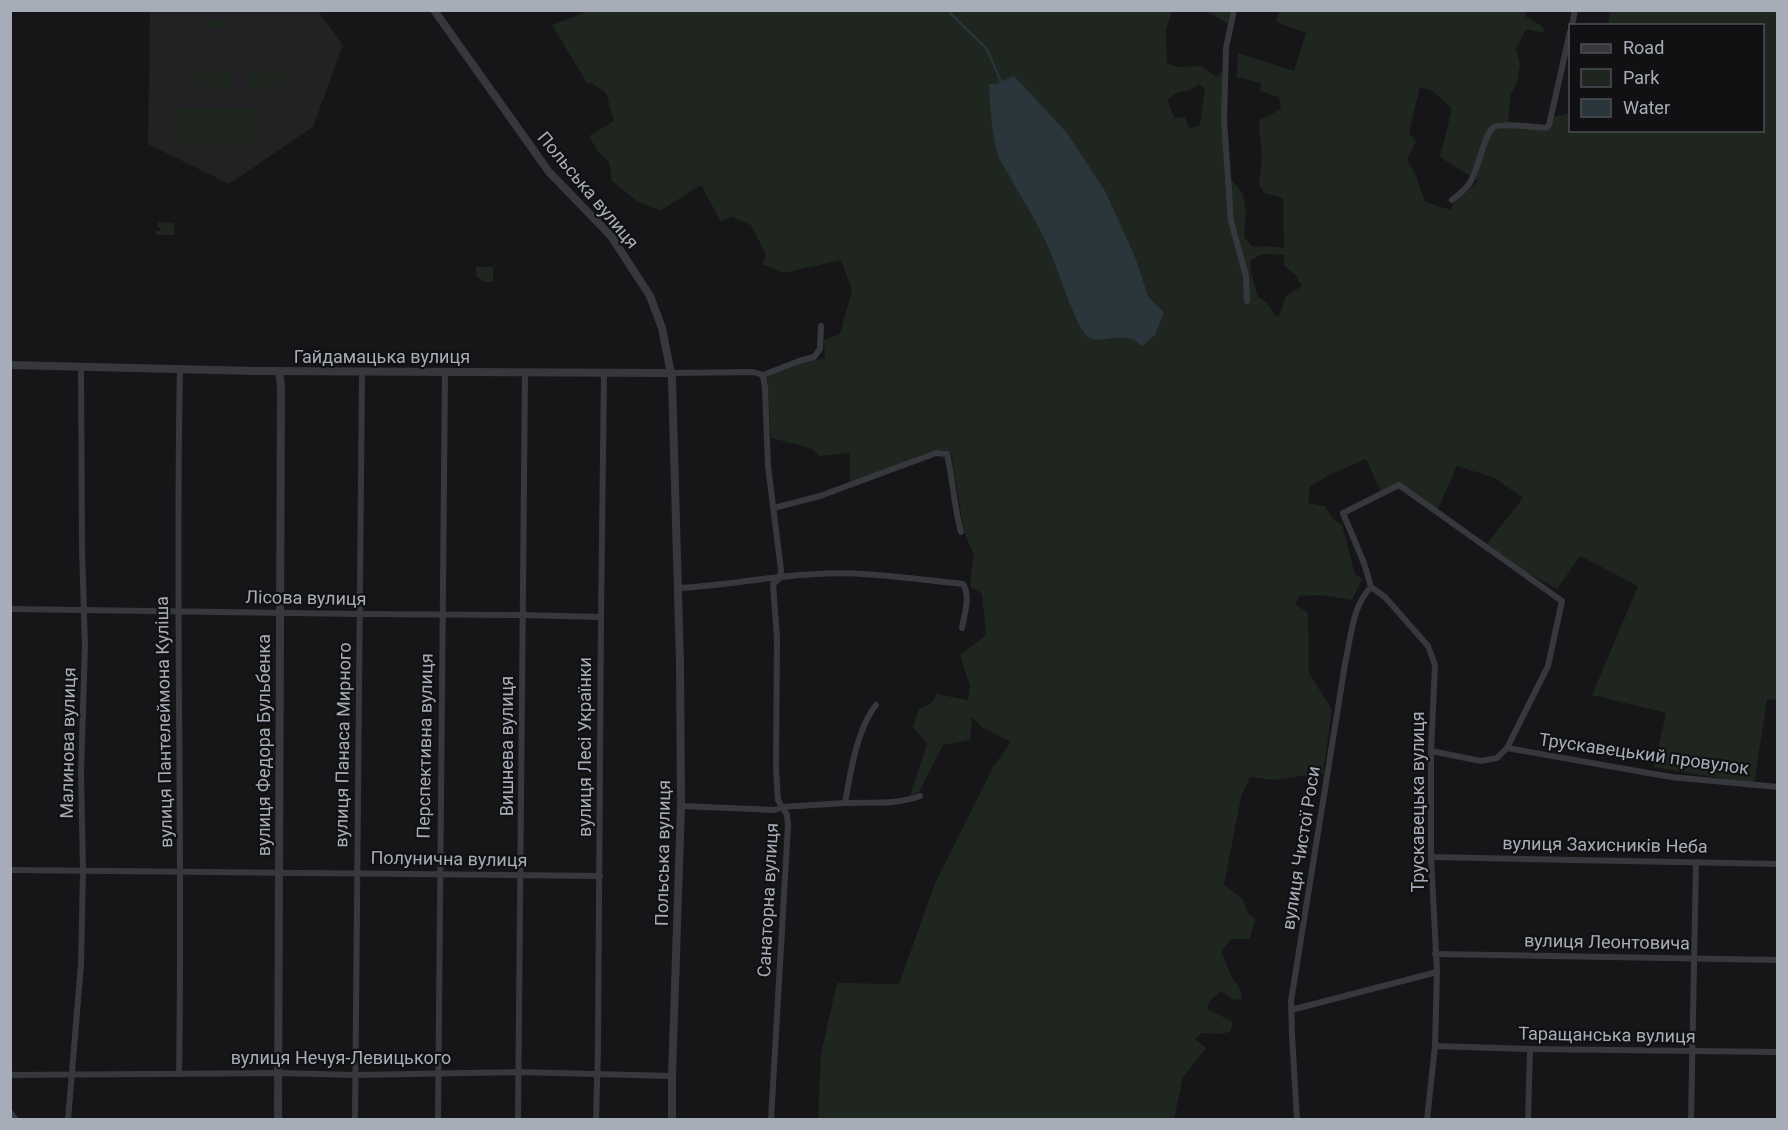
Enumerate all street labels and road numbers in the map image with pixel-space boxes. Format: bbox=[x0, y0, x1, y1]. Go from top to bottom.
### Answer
street label: Польська вулиця bbox=[533, 127, 643, 252]
street label: Гайдамацька вулиця bbox=[294, 346, 470, 367]
street label: Лісова вулиця bbox=[245, 586, 367, 609]
street label: вулиця Пантелеймона Куліша bbox=[151, 596, 176, 848]
street label: вулиця Федора Бульбенка bbox=[253, 634, 274, 856]
street label: вулиця Панаса Мирного bbox=[330, 642, 355, 848]
street label: Перспективна вулиця bbox=[412, 653, 437, 839]
street label: вулиця Лесі Українки bbox=[574, 657, 595, 837]
street label: Малинова вулиця bbox=[56, 667, 79, 819]
street label: Вишнева вулиця bbox=[496, 676, 517, 816]
street label: Трускавецька вулиця bbox=[1407, 711, 1428, 893]
street label: Трускавецький провулок bbox=[1538, 728, 1751, 779]
street label: вулиця Чистої Роси bbox=[1277, 765, 1324, 931]
street label: Польська вулиця bbox=[651, 780, 674, 926]
street label: Санаторна вулиця bbox=[753, 822, 782, 978]
street label: вулиця Захисників Неба bbox=[1502, 832, 1708, 857]
street label: Полунична вулиця bbox=[370, 847, 528, 870]
street label: вулиця Леонтовича bbox=[1524, 930, 1690, 953]
street label: Таращанська вулиця bbox=[1518, 1022, 1696, 1047]
street label: вулиця Нечуя-Левицького bbox=[231, 1047, 451, 1068]

